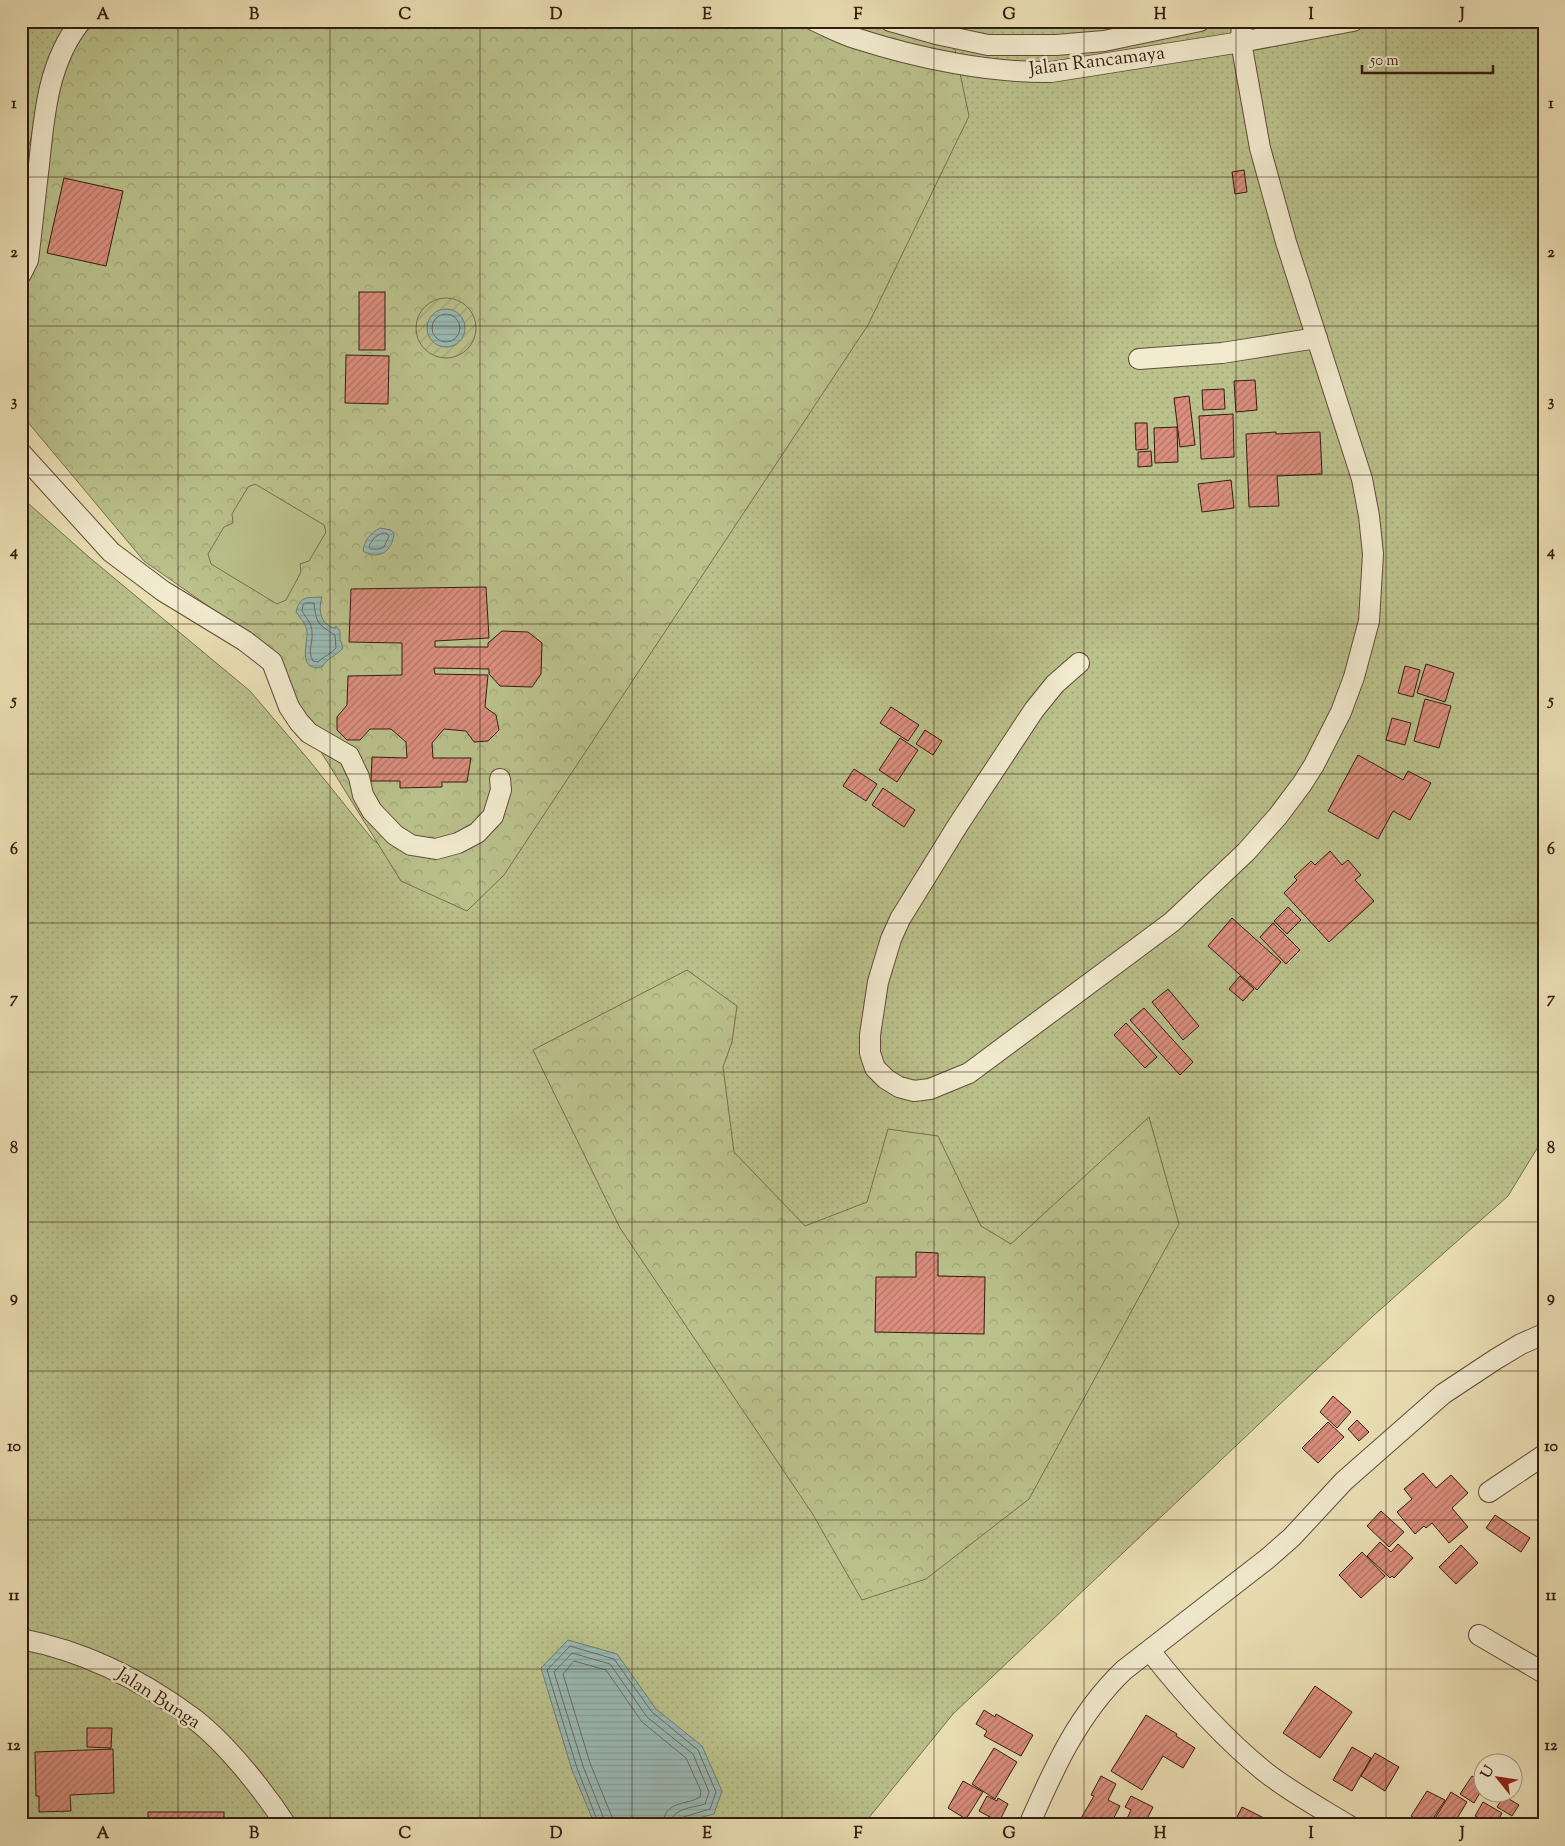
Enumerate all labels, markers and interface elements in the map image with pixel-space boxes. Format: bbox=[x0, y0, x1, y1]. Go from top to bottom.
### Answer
text: A bbox=[97, 4, 110, 27]
text: B bbox=[249, 4, 259, 27]
text: C bbox=[399, 4, 412, 27]
text: D bbox=[550, 4, 563, 27]
text: E bbox=[702, 4, 712, 27]
text: F bbox=[854, 4, 863, 27]
text: G bbox=[1002, 4, 1016, 27]
text: H bbox=[1154, 4, 1167, 27]
text: I bbox=[1308, 4, 1314, 27]
text: J bbox=[1458, 4, 1465, 27]
street label: Jalan Rancamaya bbox=[1026, 40, 1167, 84]
scale bar bbox=[1362, 42, 1494, 74]
text: 50 m bbox=[1369, 51, 1399, 72]
text: 1 bbox=[11, 93, 17, 116]
text: 1 bbox=[1548, 93, 1554, 116]
text: 2 bbox=[10, 242, 18, 265]
text: 2 bbox=[1547, 242, 1555, 265]
text: 3 bbox=[11, 391, 18, 414]
text: 3 bbox=[1548, 391, 1555, 414]
text: 4 bbox=[9, 541, 18, 564]
text: 4 bbox=[1546, 541, 1555, 564]
text: 5 bbox=[9, 690, 17, 713]
text: 5 bbox=[1546, 690, 1554, 713]
text: 6 bbox=[10, 839, 18, 862]
text: 6 bbox=[1547, 839, 1555, 862]
text: 7 bbox=[10, 988, 19, 1011]
text: 7 bbox=[1547, 988, 1556, 1011]
text: 8 bbox=[10, 1138, 18, 1161]
text: 8 bbox=[1547, 1138, 1555, 1161]
text: 9 bbox=[10, 1287, 18, 1310]
text: 9 bbox=[1547, 1287, 1555, 1310]
text: 10 bbox=[7, 1436, 21, 1459]
text: 10 bbox=[1544, 1436, 1558, 1459]
text: 11 bbox=[9, 1585, 20, 1608]
text: 11 bbox=[1546, 1585, 1557, 1608]
street label: Jalan Bunga bbox=[110, 1661, 206, 1736]
text: 12 bbox=[8, 1735, 21, 1758]
text: 12 bbox=[1545, 1735, 1558, 1758]
north arrow bbox=[1472, 1754, 1522, 1804]
text: U bbox=[1477, 1762, 1500, 1782]
text: A bbox=[97, 1823, 110, 1846]
text: B bbox=[249, 1823, 259, 1846]
text: C bbox=[399, 1823, 412, 1846]
text: D bbox=[550, 1823, 563, 1846]
text: E bbox=[702, 1823, 712, 1846]
text: F bbox=[854, 1823, 863, 1846]
text: G bbox=[1002, 1823, 1016, 1846]
text: H bbox=[1154, 1823, 1167, 1846]
text: I bbox=[1308, 1823, 1314, 1846]
text: J bbox=[1458, 1823, 1465, 1846]

